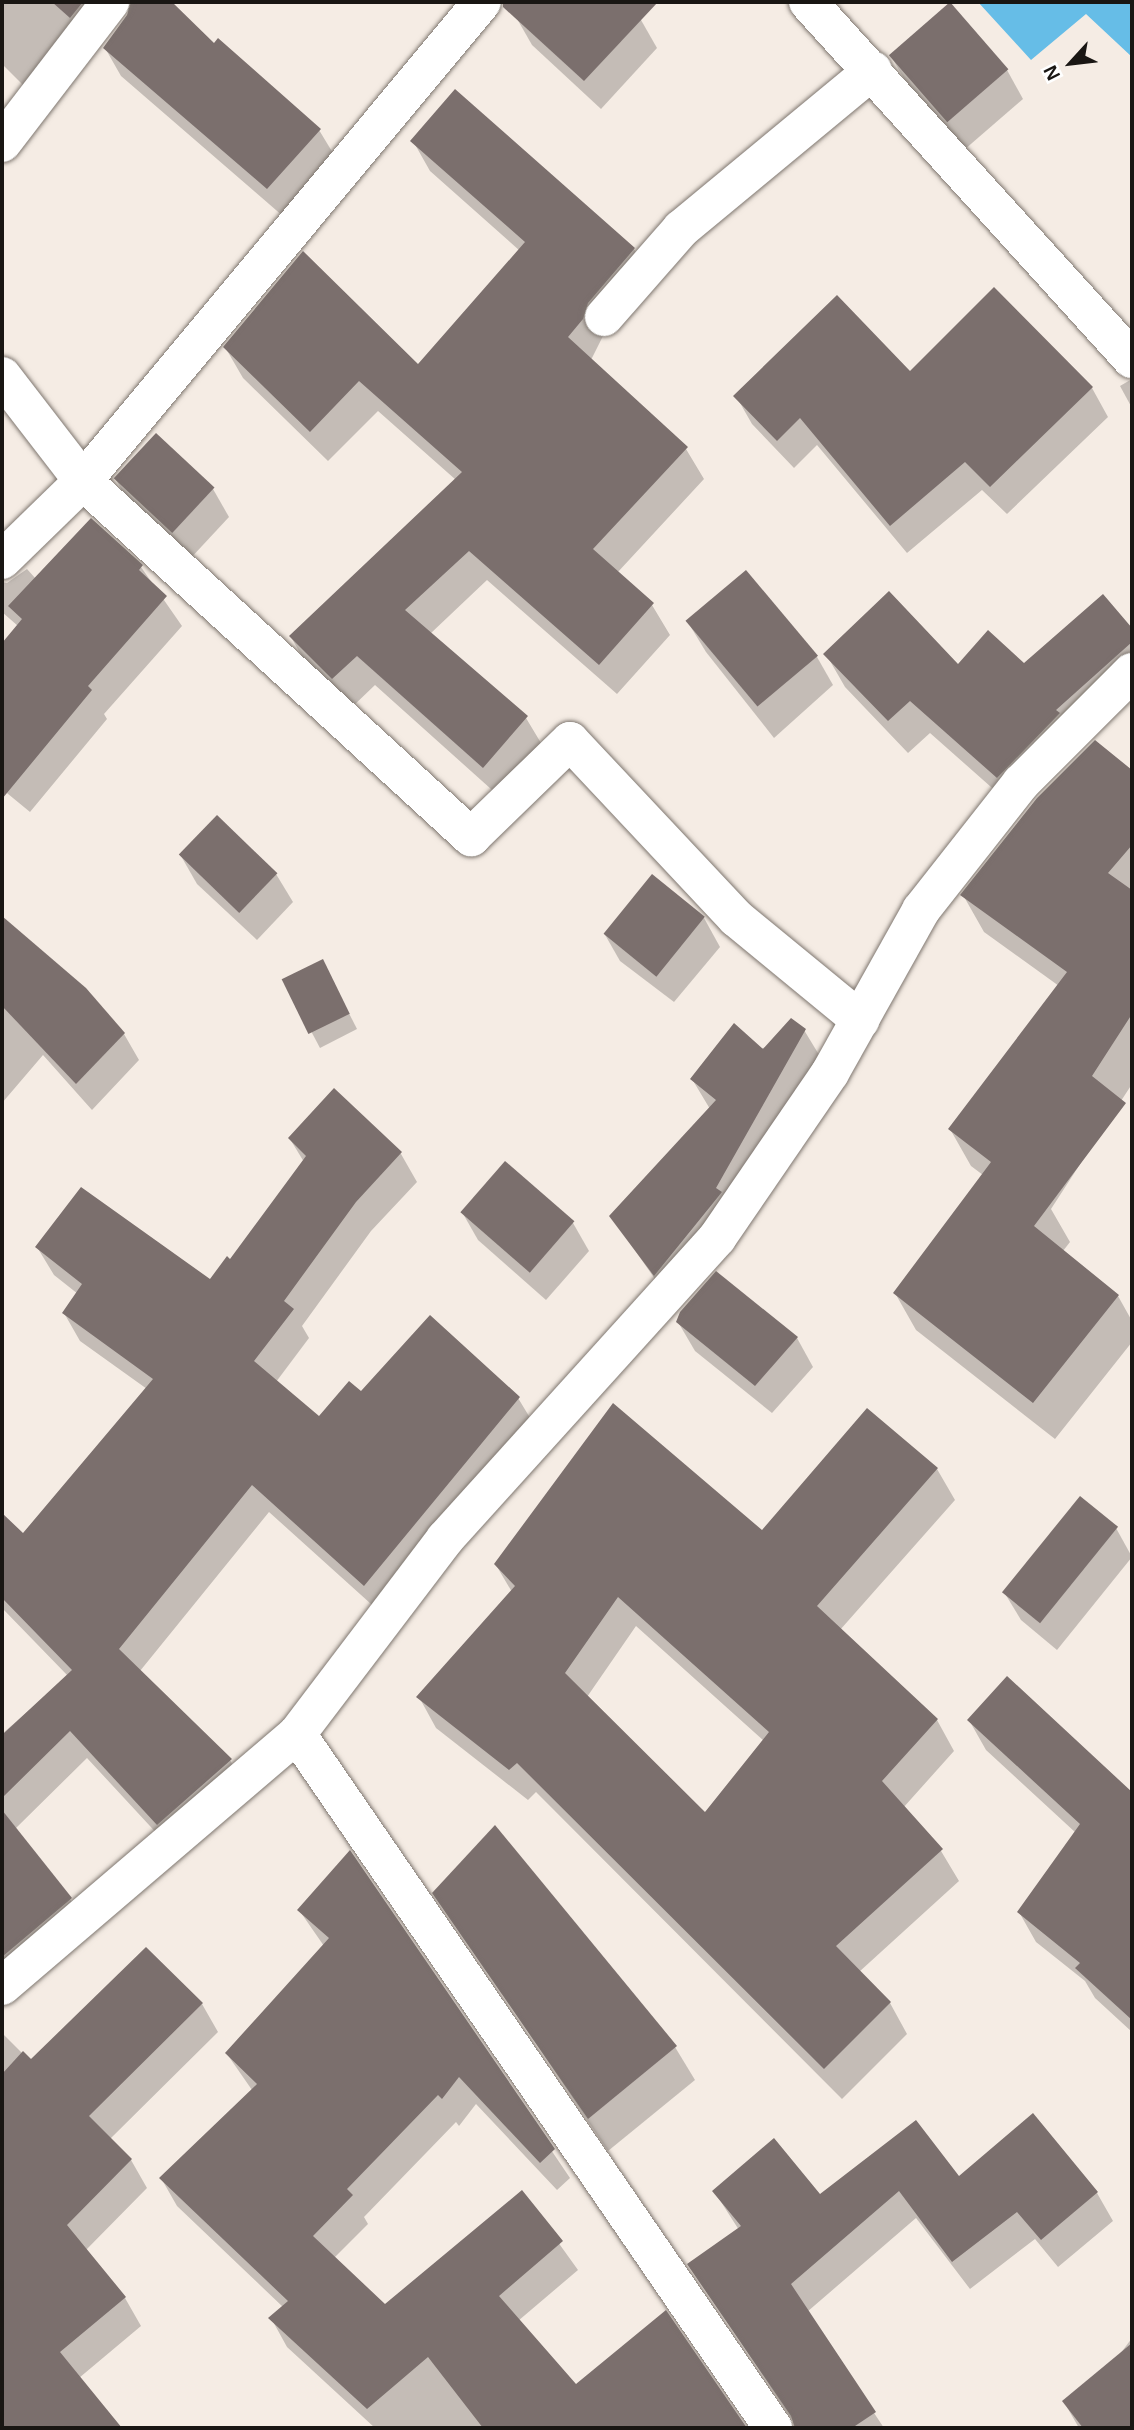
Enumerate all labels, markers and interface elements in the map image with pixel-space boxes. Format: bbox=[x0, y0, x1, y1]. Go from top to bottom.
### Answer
north arrow bbox=[1036, 28, 1106, 98]
text: N bbox=[1039, 62, 1064, 84]

